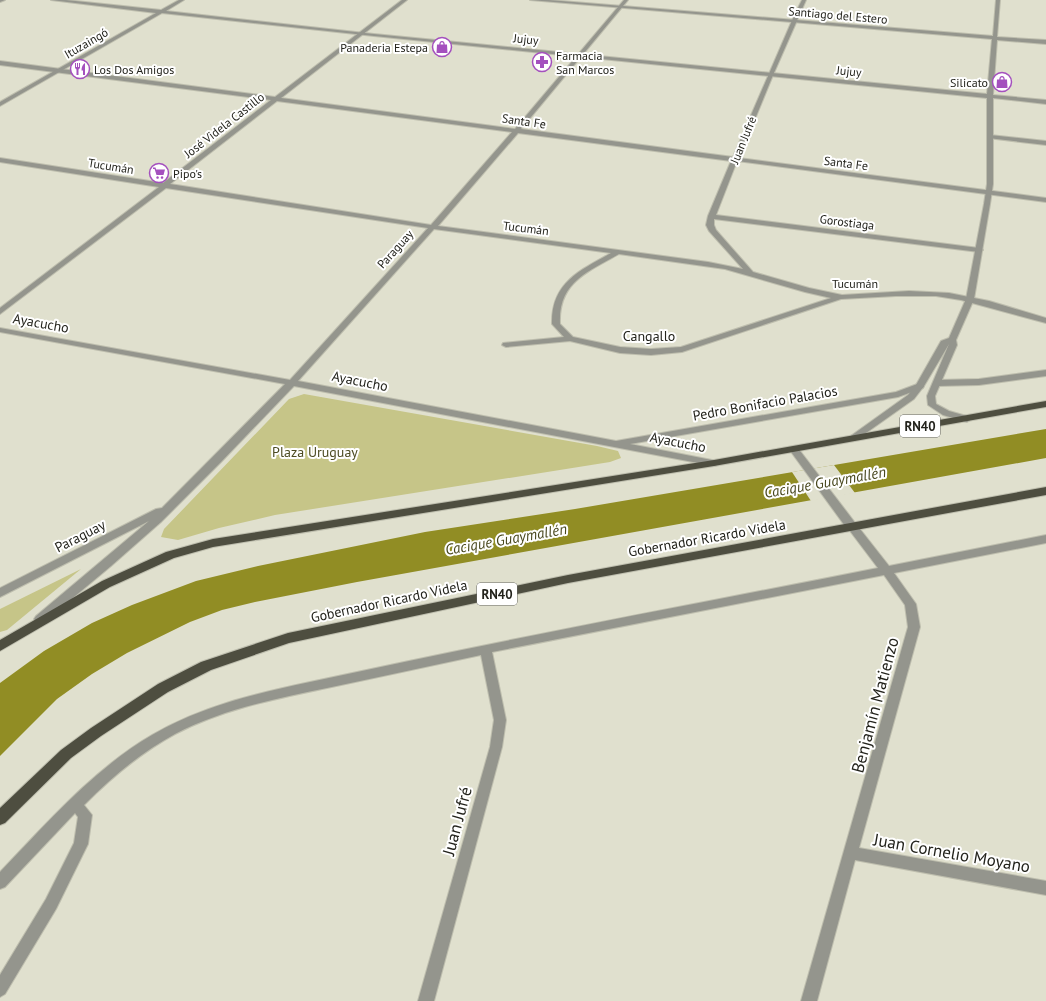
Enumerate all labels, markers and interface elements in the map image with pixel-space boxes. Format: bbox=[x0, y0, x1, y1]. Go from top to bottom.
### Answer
street label: Santiago del Estero bbox=[788, 3, 888, 27]
street label: Ituzaingó bbox=[61, 25, 111, 61]
street label: Jujuy bbox=[512, 30, 540, 48]
shop icon: Panaderia Estepa bbox=[431, 36, 453, 58]
place label: Panaderia Estepa bbox=[340, 40, 428, 55]
place label: Farmacia San Marcos bbox=[556, 48, 614, 77]
pharmacy icon: Farmacia San Marcos bbox=[531, 51, 553, 73]
restaurant icon: Los Dos Amigos bbox=[69, 58, 91, 80]
place label: Los Dos Amigos bbox=[94, 62, 174, 77]
street label: Jujuy bbox=[835, 62, 863, 80]
shop icon: Silicato bbox=[991, 71, 1013, 93]
place label: Silicato bbox=[950, 75, 988, 90]
street label: José Videla Castillo bbox=[180, 89, 267, 162]
street label: Santa Fe bbox=[501, 110, 547, 132]
street label: Juan Jufré bbox=[726, 114, 759, 167]
street label: Santa Fe bbox=[823, 153, 869, 173]
street label: Tucumán bbox=[87, 155, 135, 177]
supermarket icon: Pipo's bbox=[148, 162, 170, 184]
place label: Pipo's bbox=[173, 166, 202, 181]
street label: Gorostiaga bbox=[819, 211, 875, 233]
street label: Tucumán bbox=[502, 218, 550, 238]
street label: Paraguay bbox=[374, 226, 416, 271]
street label: Tucumán bbox=[832, 276, 878, 291]
street label: Ayacucho bbox=[12, 309, 70, 337]
street label: Cangallo bbox=[623, 327, 675, 345]
street label: Ayacucho bbox=[331, 367, 389, 395]
street label: Pedro Bonifacio Palacios bbox=[691, 381, 839, 425]
road number: RN40 bbox=[900, 415, 940, 437]
street label: Ayacucho bbox=[649, 428, 707, 456]
park label: Plaza Uruguay bbox=[272, 443, 358, 461]
water label: Cacique Guaymallén bbox=[763, 462, 887, 502]
street label: Paraguay bbox=[52, 515, 109, 556]
street label: Gobernador Ricardo Videla bbox=[627, 515, 787, 561]
water label: Cacique Guaymallén bbox=[444, 519, 568, 559]
street label: Gobernador Ricardo Videla bbox=[309, 576, 469, 626]
road number: RN40 bbox=[477, 583, 517, 605]
street label: Benjamín Matienzo bbox=[846, 635, 904, 775]
street label: Juan Jufré bbox=[437, 784, 477, 859]
street label: Juan Cornelio Moyano bbox=[871, 828, 1032, 878]

